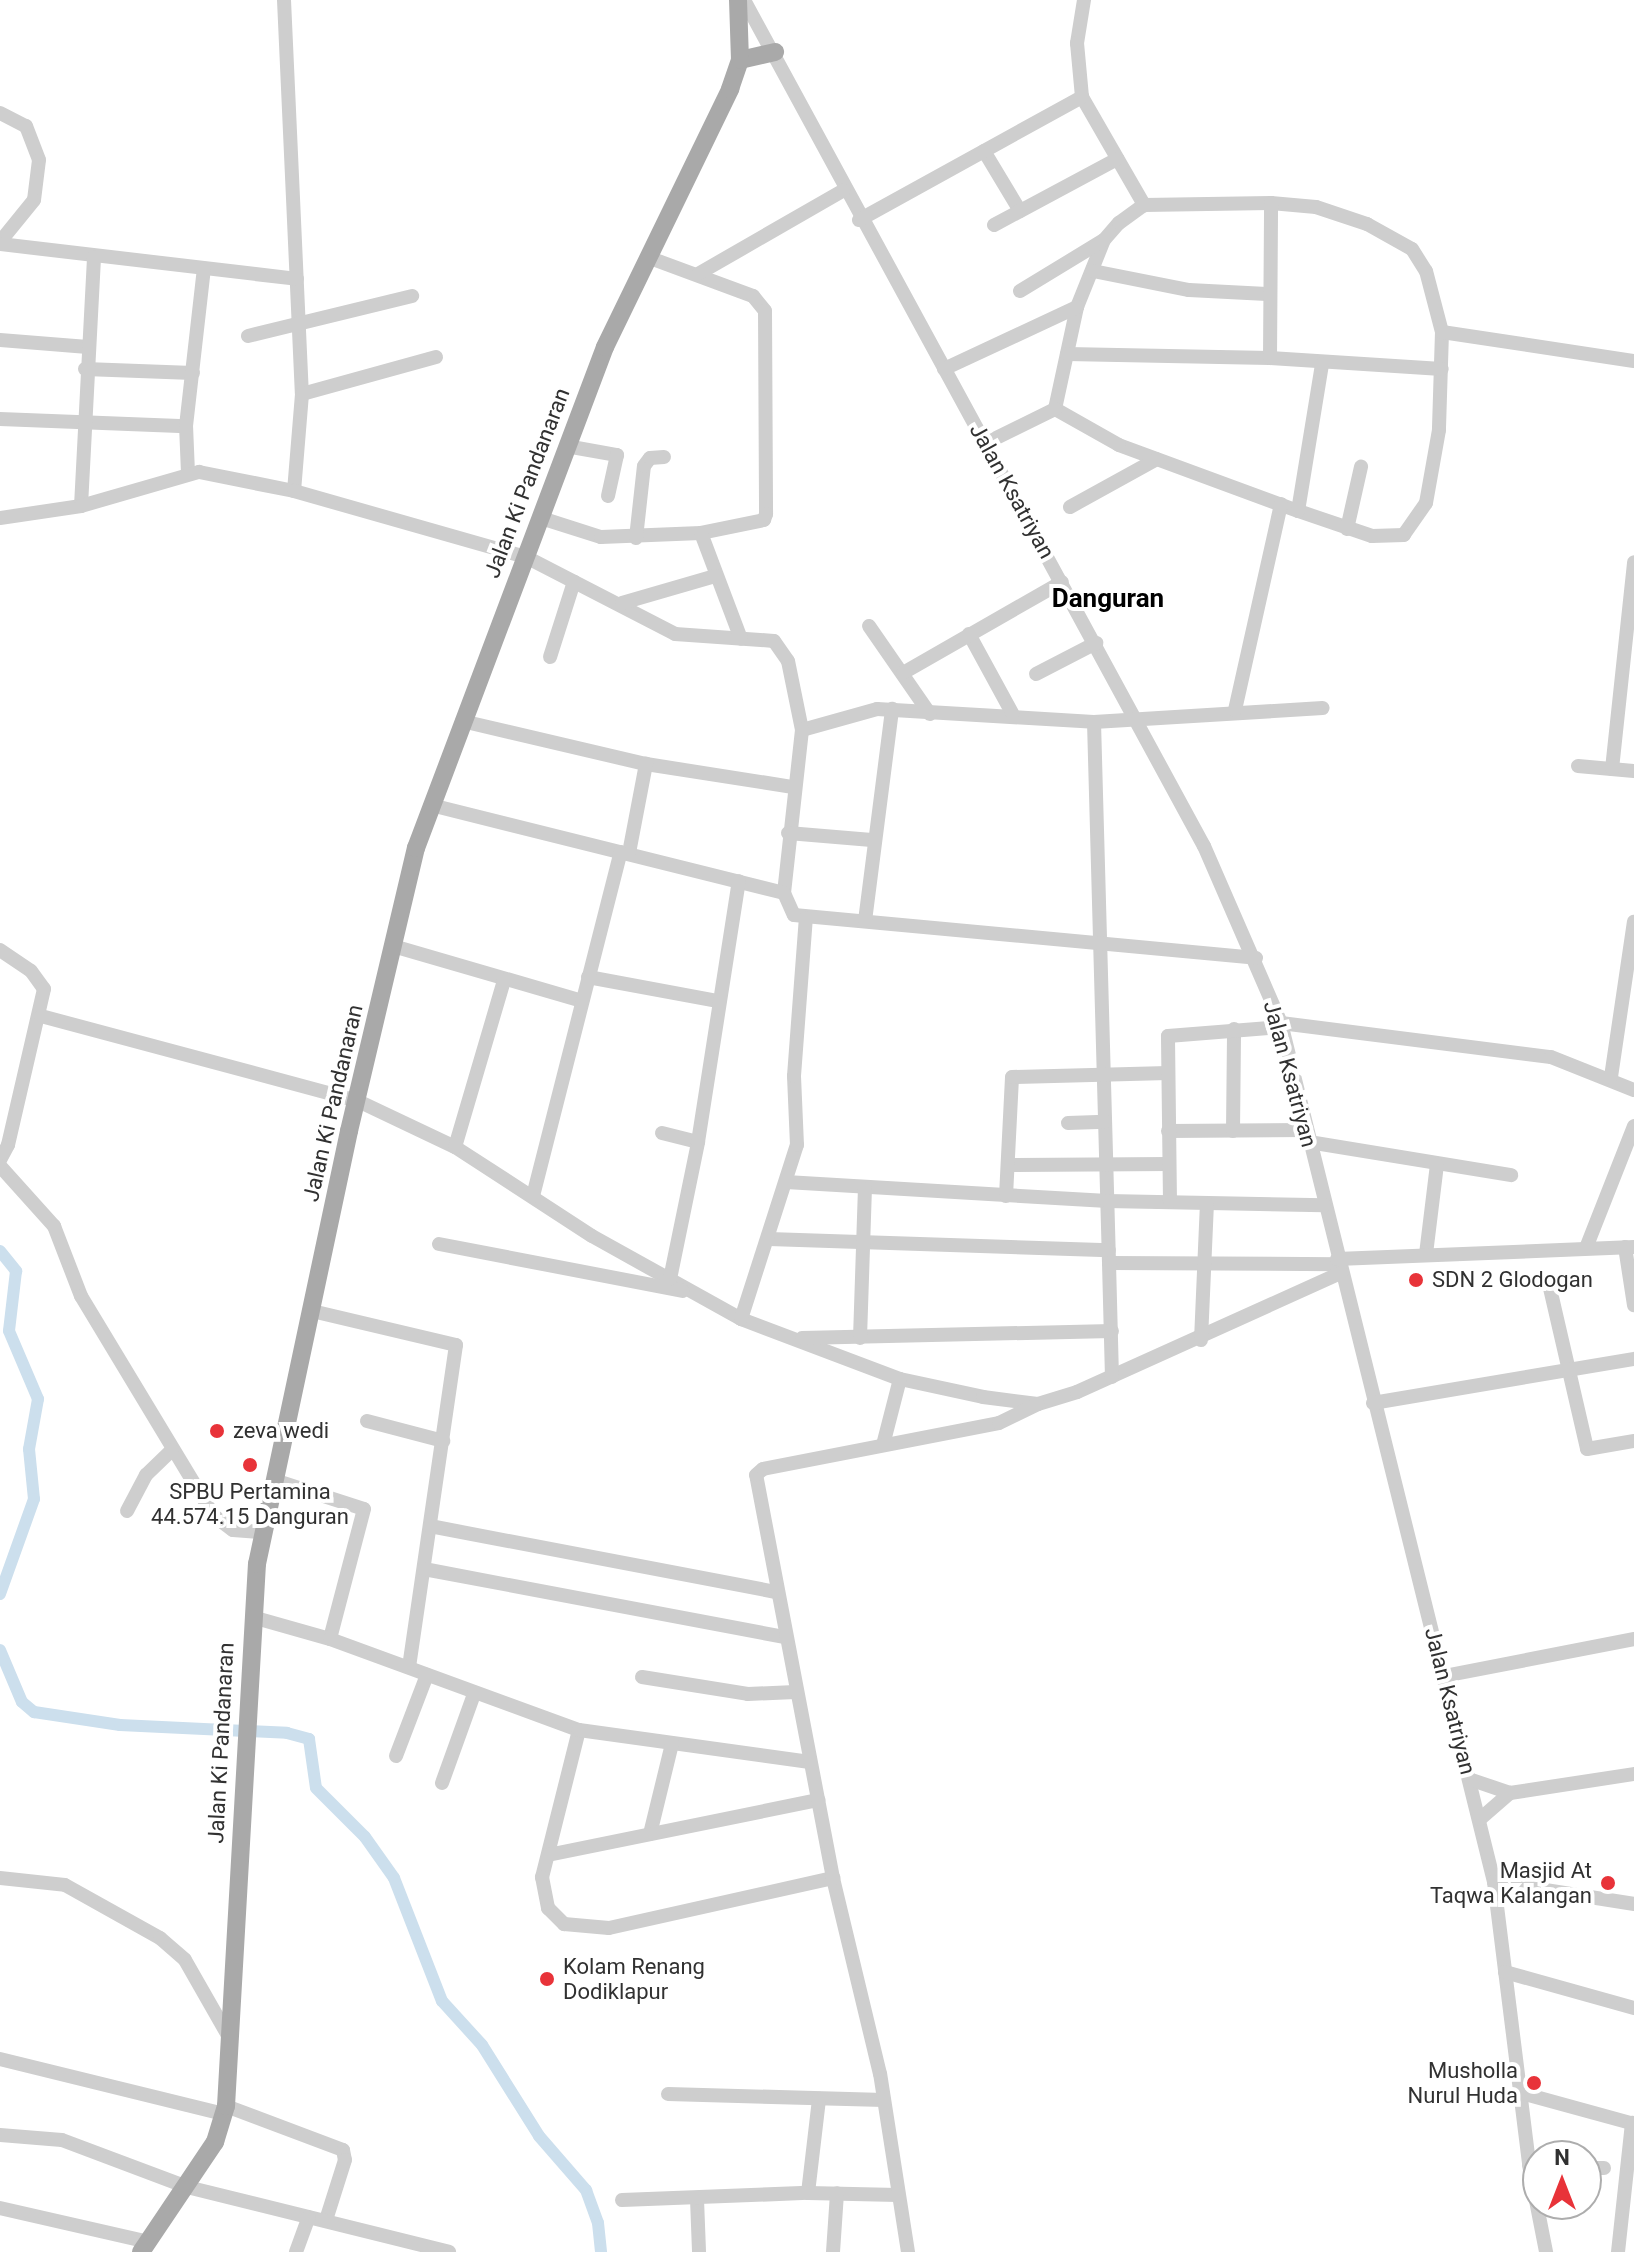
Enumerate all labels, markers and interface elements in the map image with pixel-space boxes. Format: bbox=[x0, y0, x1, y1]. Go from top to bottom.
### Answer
street label: Jalan Ki Pandanaran bbox=[479, 384, 575, 582]
street label: Jalan Ksatriyan bbox=[964, 419, 1060, 563]
district label: Danguran bbox=[1052, 583, 1164, 615]
street label: Jalan Ksatriyan bbox=[1258, 998, 1322, 1150]
street label: Jalan Ki Pandanaran bbox=[298, 1002, 368, 1204]
place label: SDN 2 Glodogan bbox=[1432, 1267, 1593, 1293]
marker: SDN 2 Glodogan bbox=[1407, 1271, 1425, 1289]
place label: zeva wedi bbox=[233, 1418, 329, 1444]
marker: zeva wedi bbox=[208, 1422, 226, 1440]
marker: SPBU Pertamina 44.574.15 Danguran bbox=[241, 1456, 259, 1474]
place label: SPBU Pertamina 44.574.15 Danguran bbox=[151, 1478, 349, 1530]
street label: Jalan Ksatriyan bbox=[1419, 1625, 1481, 1777]
street label: Jalan Ki Pandanaran bbox=[203, 1642, 239, 1844]
place label: Masjid At Taqwa Kalangan bbox=[1430, 1857, 1592, 1908]
marker: Masjid At Taqwa Kalangan bbox=[1599, 1874, 1617, 1892]
place label: Kolam Renang Dodiklapur bbox=[563, 1953, 705, 2004]
marker: Kolam Renang Dodiklapur bbox=[538, 1970, 556, 1988]
place label: Musholla Nurul Huda bbox=[1408, 2057, 1518, 2108]
marker: Musholla Nurul Huda bbox=[1525, 2074, 1543, 2092]
north arrow bbox=[1522, 2140, 1602, 2220]
text: N bbox=[1554, 2145, 1570, 2170]

